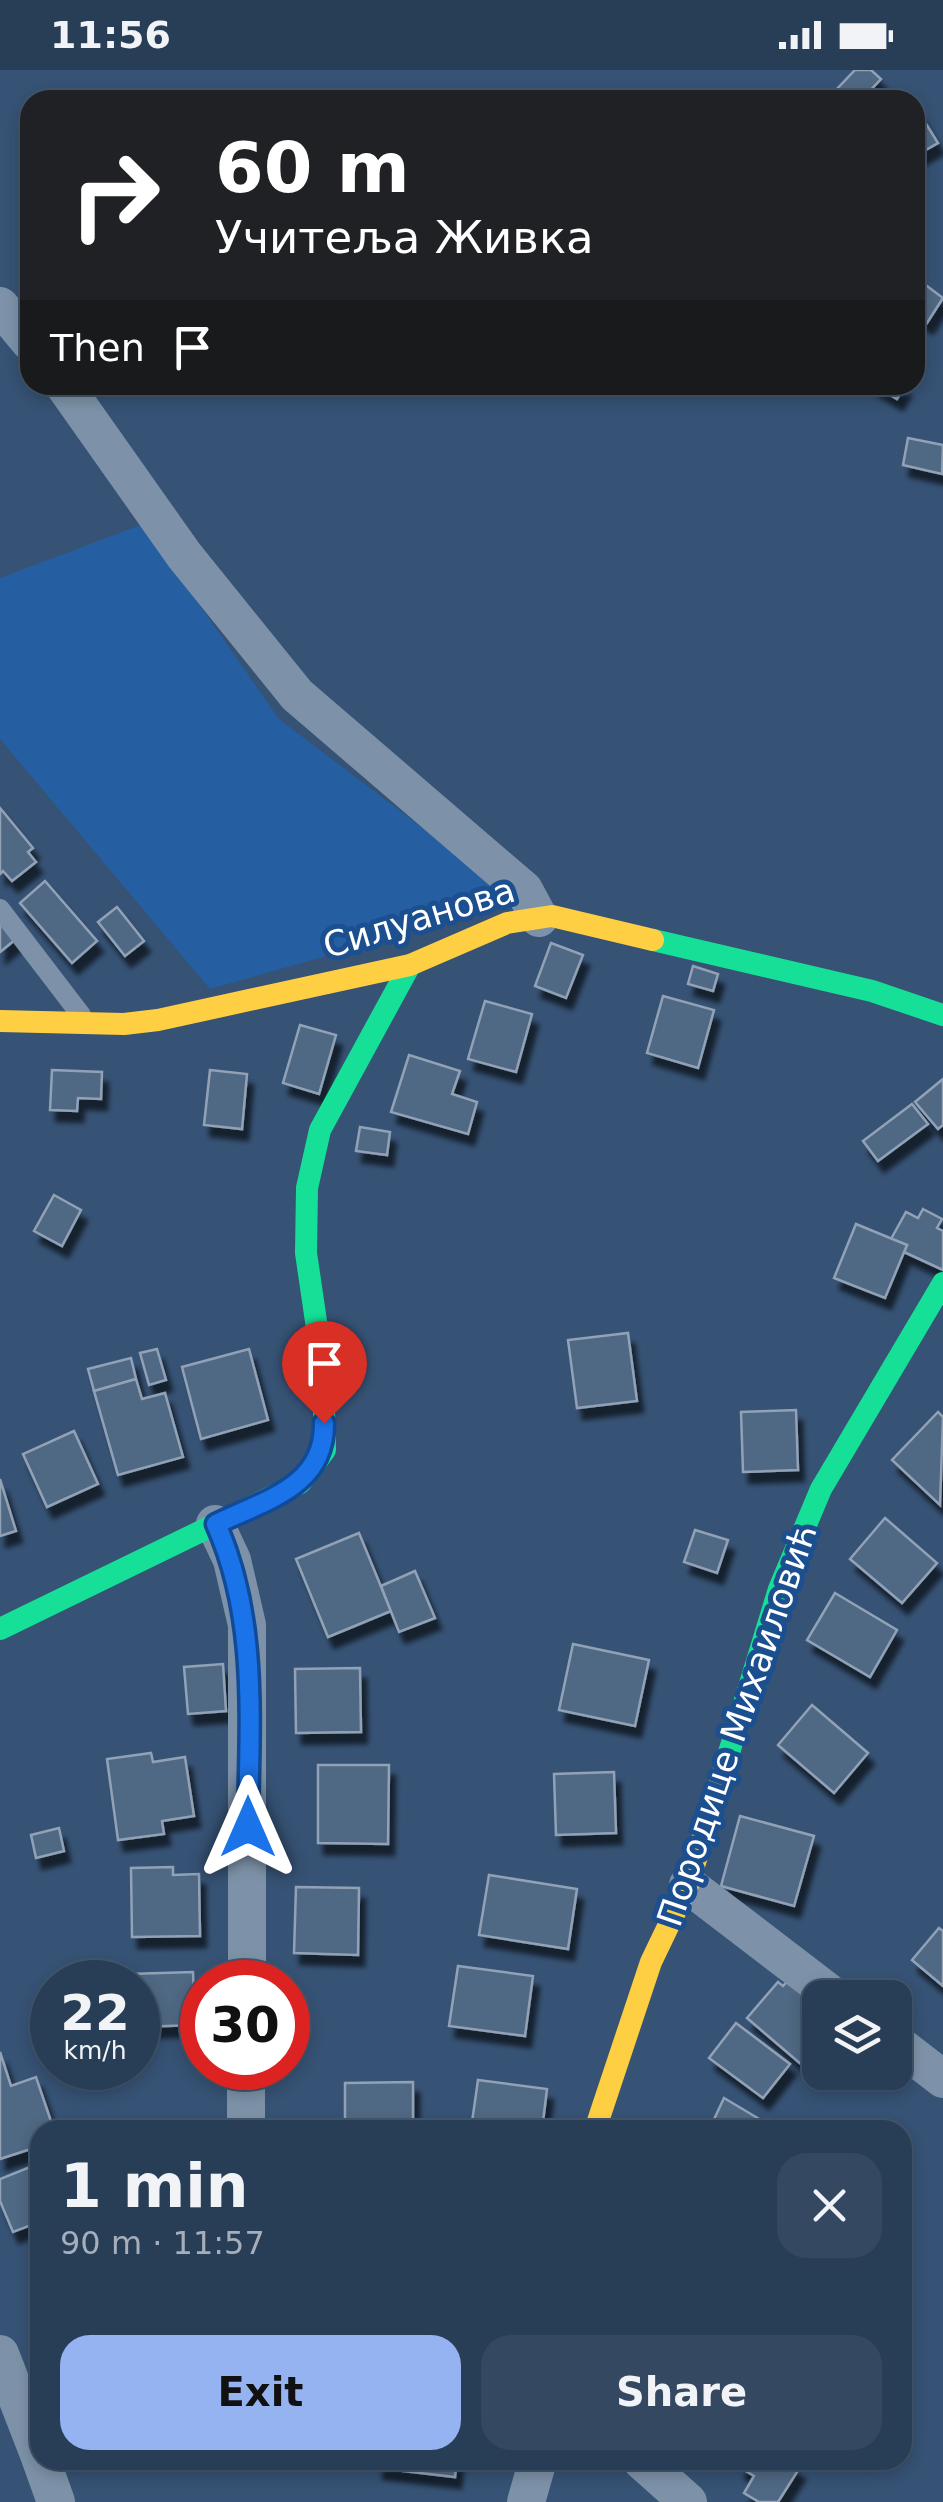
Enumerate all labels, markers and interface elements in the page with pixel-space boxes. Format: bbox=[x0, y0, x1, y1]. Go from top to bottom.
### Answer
text: 11:56 bbox=[50, 13, 171, 57]
text: 60 m bbox=[215, 127, 410, 209]
icon: right bbox=[50, 130, 180, 260]
text: Учитеља Живка bbox=[215, 211, 594, 264]
icon: arrive bbox=[165, 320, 220, 375]
text: Then bbox=[50, 326, 145, 370]
street label: Силуанова bbox=[318, 870, 520, 966]
pin bbox=[282, 1321, 367, 1424]
icon: arrive bbox=[297, 1336, 352, 1391]
street label: Породице Михаиловић bbox=[649, 1519, 825, 1931]
position arrow bbox=[196, 1775, 300, 1879]
speed limit sign: 30 bbox=[180, 1960, 310, 2090]
map controls bbox=[802, 1980, 912, 2090]
button: layers bbox=[802, 1980, 912, 2090]
text: 22 bbox=[60, 1984, 130, 2042]
text: km/h bbox=[63, 2036, 127, 2065]
text: 1 min bbox=[60, 2151, 248, 2221]
button: close bbox=[777, 2153, 882, 2258]
text: 90 m · 11:57 bbox=[60, 2224, 265, 2262]
button: Exit bbox=[60, 2335, 461, 2450]
button: Share bbox=[481, 2335, 882, 2450]

